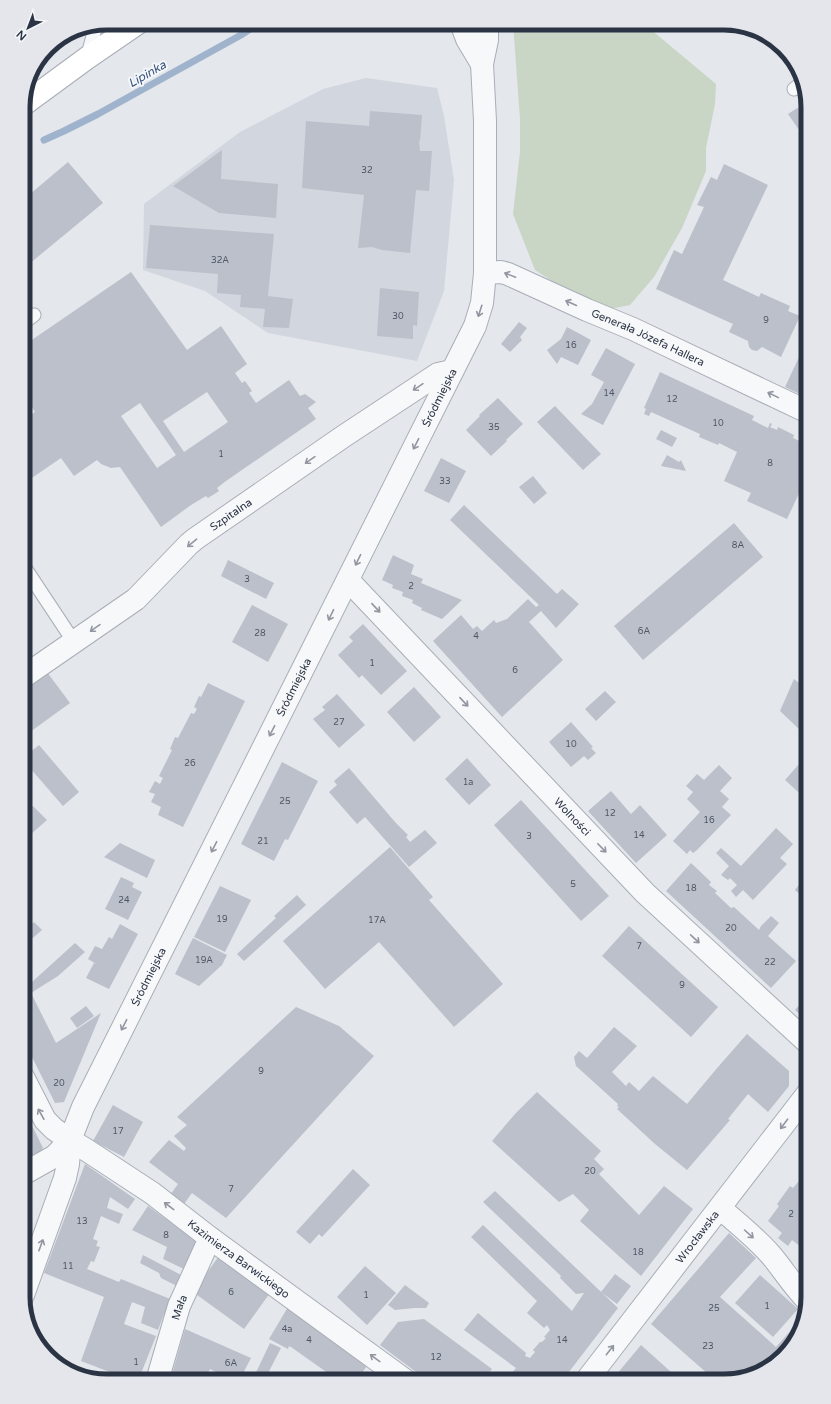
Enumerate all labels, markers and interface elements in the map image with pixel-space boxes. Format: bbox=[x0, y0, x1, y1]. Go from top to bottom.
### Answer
north arrow bbox=[8, 8, 48, 48]
text: N bbox=[14, 27, 29, 43]
water label: Lipinka bbox=[126, 58, 168, 90]
house number: 32 bbox=[361, 165, 373, 176]
house number: 32A bbox=[211, 255, 229, 266]
one-way arrow bbox=[505, 271, 517, 279]
one-way arrow bbox=[565, 299, 577, 306]
one-way arrow bbox=[475, 305, 483, 317]
street label: Generała Józefa Hallera bbox=[589, 306, 707, 369]
house number: 30 bbox=[392, 311, 404, 322]
house number: 9 bbox=[763, 315, 769, 326]
house number: 16 bbox=[565, 340, 577, 351]
street label: Śródmiejska bbox=[419, 366, 460, 429]
one-way arrow bbox=[412, 383, 423, 391]
house number: 14 bbox=[603, 388, 615, 399]
one-way arrow bbox=[767, 391, 779, 398]
house number: 12 bbox=[666, 394, 678, 405]
house number: 10 bbox=[712, 418, 724, 429]
house number: 35 bbox=[488, 422, 500, 433]
one-way arrow bbox=[412, 438, 419, 450]
house number: 1 bbox=[218, 449, 224, 460]
one-way arrow bbox=[305, 456, 316, 464]
house number: 8 bbox=[767, 458, 773, 469]
house number: 33 bbox=[439, 476, 451, 487]
street label: Szpitalna bbox=[208, 496, 255, 534]
one-way arrow bbox=[186, 538, 197, 547]
house number: 8A bbox=[732, 540, 744, 551]
one-way arrow bbox=[354, 554, 361, 566]
house number: 3 bbox=[244, 574, 250, 585]
house number: 2 bbox=[408, 581, 414, 592]
one-way arrow bbox=[371, 603, 380, 613]
one-way arrow bbox=[327, 609, 334, 621]
one-way arrow bbox=[89, 624, 100, 632]
house number: 6A bbox=[638, 626, 650, 637]
house number: 28 bbox=[254, 628, 266, 639]
house number: 4 bbox=[473, 631, 479, 642]
street label: Śródmiejska bbox=[273, 656, 314, 719]
house number: 1 bbox=[369, 658, 375, 669]
house number: 6 bbox=[512, 665, 518, 676]
one-way arrow bbox=[460, 697, 469, 708]
house number: 27 bbox=[333, 717, 345, 728]
one-way arrow bbox=[268, 725, 275, 737]
house number: 10 bbox=[565, 739, 577, 750]
house number: 26 bbox=[184, 758, 196, 769]
house number: 1a bbox=[463, 777, 473, 788]
street label: Wolności bbox=[551, 795, 593, 838]
house number: 25 bbox=[279, 796, 291, 807]
house number: 12 bbox=[604, 808, 616, 819]
house number: 16 bbox=[703, 815, 715, 826]
house number: 14 bbox=[633, 830, 645, 841]
house number: 3 bbox=[526, 831, 532, 842]
house number: 21 bbox=[257, 836, 269, 847]
one-way arrow bbox=[209, 841, 217, 853]
one-way arrow bbox=[597, 842, 606, 852]
house number: 5 bbox=[570, 879, 576, 890]
house number: 18 bbox=[685, 883, 697, 894]
house number: 24 bbox=[118, 895, 130, 906]
house number: 19 bbox=[216, 914, 228, 925]
house number: 17A bbox=[368, 915, 386, 926]
house number: 20 bbox=[725, 923, 737, 934]
one-way arrow bbox=[690, 934, 700, 943]
house number: 7 bbox=[636, 941, 642, 952]
street label: Śródmiejska bbox=[128, 946, 169, 1008]
house number: 19A bbox=[195, 955, 213, 966]
house number: 22 bbox=[764, 957, 776, 968]
house number: 9 bbox=[679, 980, 685, 991]
one-way arrow bbox=[119, 1019, 127, 1031]
house number: 9 bbox=[258, 1066, 264, 1077]
house number: 20 bbox=[53, 1078, 65, 1089]
one-way arrow bbox=[37, 1108, 45, 1120]
one-way arrow bbox=[780, 1119, 789, 1130]
house number: 17 bbox=[112, 1126, 124, 1137]
house number: 20 bbox=[584, 1166, 596, 1177]
house number: 7 bbox=[228, 1184, 234, 1195]
one-way arrow bbox=[163, 1202, 174, 1210]
street label: Wrocławska bbox=[673, 1208, 722, 1266]
house number: 2 bbox=[788, 1209, 794, 1220]
house number: 13 bbox=[76, 1216, 88, 1227]
street label: Kazimierza Barwickiego bbox=[185, 1217, 292, 1301]
one-way arrow bbox=[744, 1229, 754, 1238]
house number: 8 bbox=[163, 1230, 169, 1241]
one-way arrow bbox=[38, 1238, 45, 1251]
house number: 18 bbox=[632, 1247, 644, 1258]
house number: 11 bbox=[62, 1261, 74, 1272]
house number: 6 bbox=[228, 1287, 234, 1298]
house number: 1 bbox=[363, 1290, 369, 1301]
street label: Mała bbox=[169, 1293, 190, 1321]
house number: 1 bbox=[764, 1301, 770, 1312]
house number: 25 bbox=[708, 1303, 720, 1314]
house number: 4a bbox=[282, 1324, 292, 1335]
house number: 4 bbox=[306, 1335, 312, 1346]
house number: 14 bbox=[556, 1335, 568, 1346]
house number: 23 bbox=[702, 1341, 714, 1352]
one-way arrow bbox=[605, 1345, 614, 1356]
house number: 12 bbox=[430, 1352, 442, 1363]
one-way arrow bbox=[369, 1354, 380, 1362]
house number: 1 bbox=[133, 1357, 139, 1368]
house number: 6A bbox=[225, 1358, 237, 1369]

